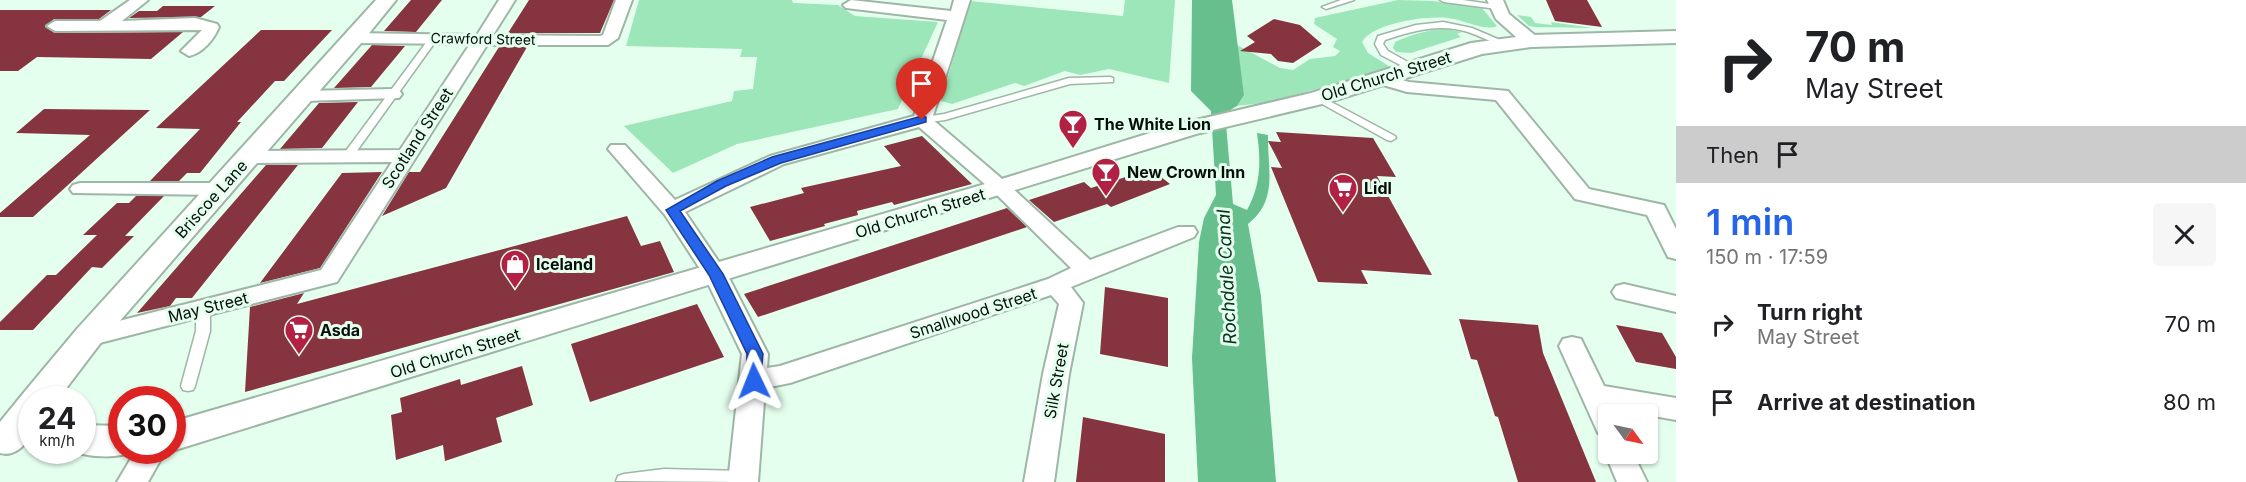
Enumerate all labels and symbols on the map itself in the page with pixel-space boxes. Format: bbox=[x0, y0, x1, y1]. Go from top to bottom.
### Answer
street label: Crawford Street bbox=[430, 29, 536, 48]
street label: Old Church Street bbox=[1319, 47, 1453, 105]
pin bbox=[896, 58, 947, 120]
street label: Scotland Street bbox=[377, 84, 457, 192]
bar icon: The White Lion bbox=[1057, 108, 1089, 150]
place label: The White Lion bbox=[1094, 114, 1211, 134]
street label: Briscoe Lane bbox=[171, 156, 251, 242]
bar icon: New Crown Inn bbox=[1090, 156, 1122, 198]
place label: New Crown Inn bbox=[1127, 162, 1245, 182]
supermarket icon: Lidl bbox=[1327, 172, 1359, 214]
place label: Lidl bbox=[1364, 178, 1392, 198]
street label: Old Church Street bbox=[853, 184, 987, 242]
water label: Rochdale Canal bbox=[1212, 208, 1241, 345]
shop icon: Iceland bbox=[499, 248, 531, 290]
place label: Iceland bbox=[536, 254, 593, 274]
street label: Smallwood Street bbox=[907, 283, 1039, 343]
street label: May Street bbox=[166, 287, 250, 327]
supermarket icon: Asda bbox=[283, 314, 315, 356]
place label: Asda bbox=[320, 320, 360, 340]
street label: Old Church Street bbox=[388, 324, 522, 382]
street label: Silk Street bbox=[1040, 342, 1072, 420]
position arrow bbox=[722, 349, 786, 413]
speed limit sign: 30 bbox=[108, 386, 186, 464]
north arrow bbox=[1598, 404, 1658, 464]

